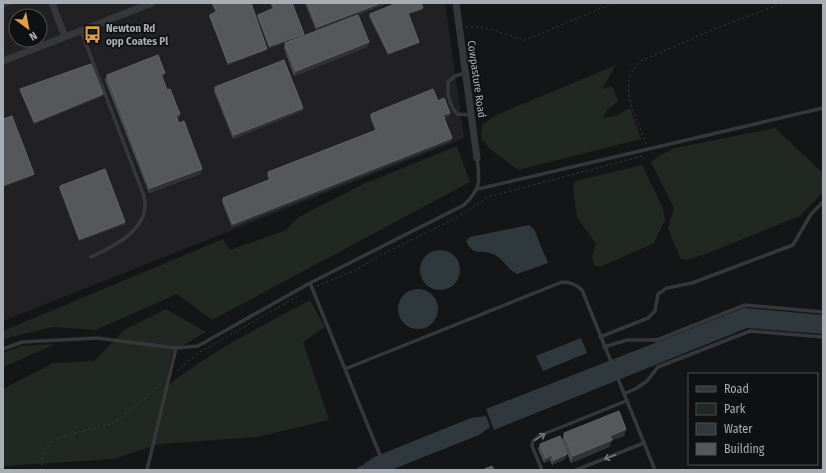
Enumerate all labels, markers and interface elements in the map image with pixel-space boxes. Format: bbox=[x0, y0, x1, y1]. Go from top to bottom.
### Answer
north arrow bbox=[8, 8, 48, 48]
place label: Newton Rd opp Coates Pl bbox=[106, 22, 169, 48]
bus stop icon: Newton Rd opp Coates Pl bbox=[83, 24, 103, 44]
text: N bbox=[27, 29, 39, 43]
street label: Cowpasture Road bbox=[465, 40, 488, 119]
legend bbox=[688, 373, 818, 465]
text: Road bbox=[724, 382, 749, 396]
text: Park bbox=[724, 402, 746, 416]
text: Water bbox=[724, 422, 753, 436]
one-way arrow bbox=[534, 432, 546, 440]
text: Building bbox=[724, 442, 765, 456]
one-way arrow bbox=[604, 453, 616, 461]

